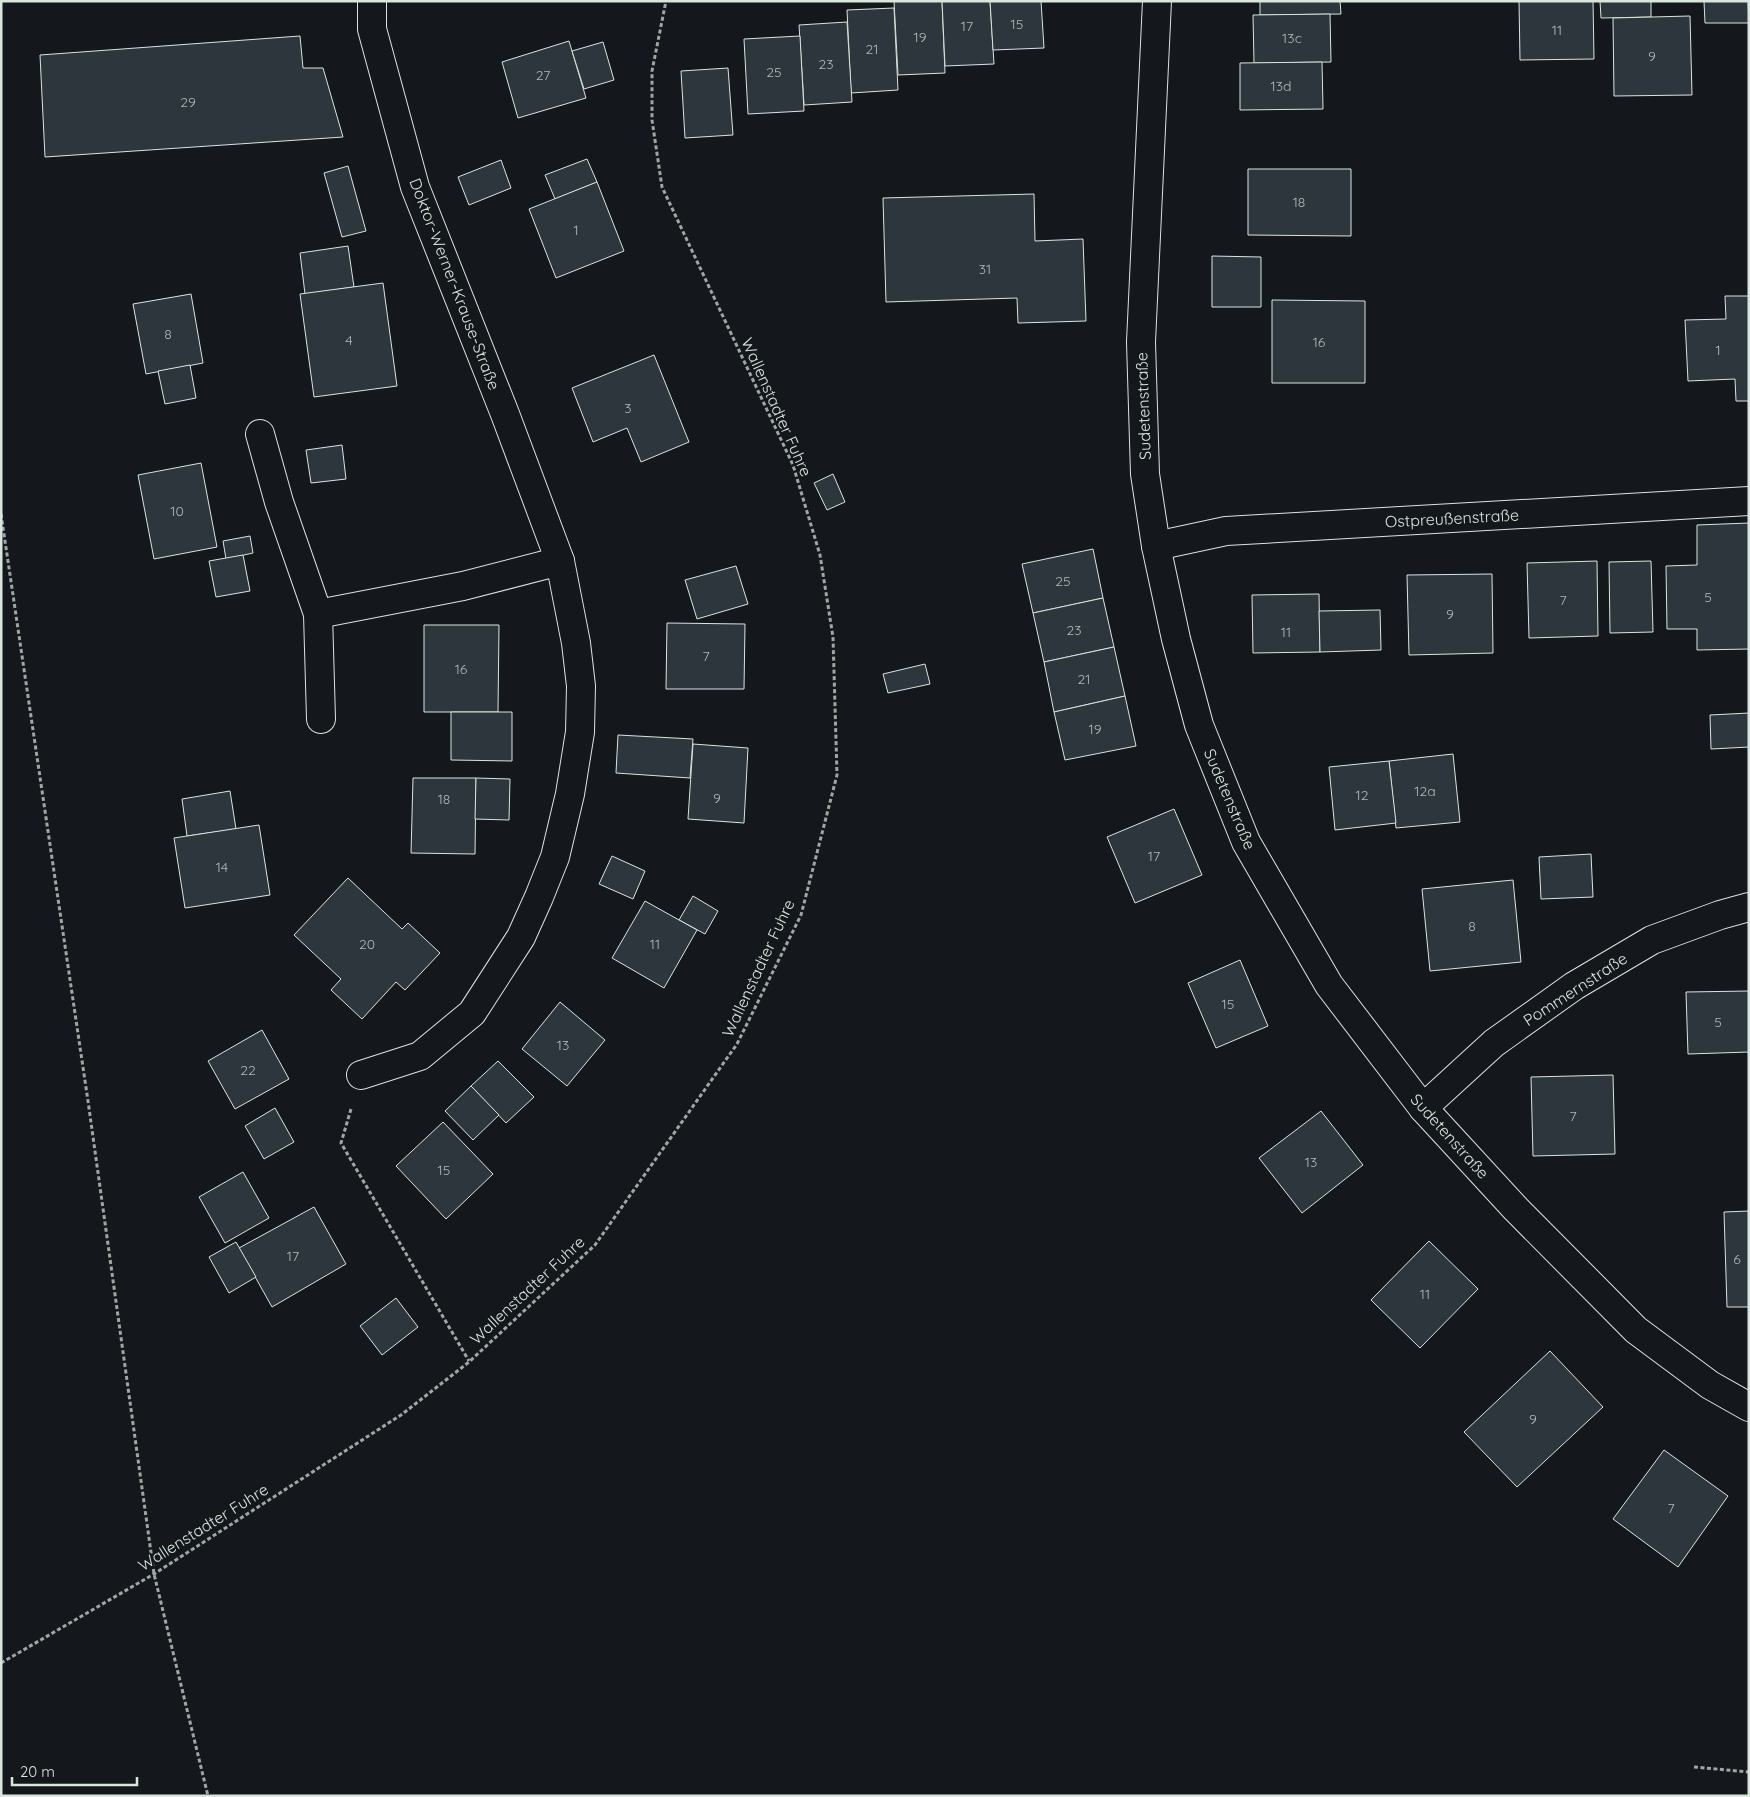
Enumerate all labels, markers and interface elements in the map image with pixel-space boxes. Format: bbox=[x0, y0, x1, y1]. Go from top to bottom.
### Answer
house number: 15 bbox=[1011, 15, 1023, 33]
house number: 17 bbox=[961, 17, 973, 35]
house number: 11 bbox=[1552, 21, 1562, 39]
house number: 19 bbox=[914, 28, 927, 46]
house number: 13c bbox=[1282, 29, 1302, 47]
house number: 21 bbox=[866, 40, 878, 58]
house number: 9 bbox=[1648, 47, 1656, 65]
house number: 23 bbox=[818, 55, 834, 73]
house number: 25 bbox=[766, 63, 782, 81]
house number: 27 bbox=[536, 66, 550, 84]
house number: 13d bbox=[1271, 77, 1292, 95]
house number: 29 bbox=[180, 93, 196, 111]
street label: Doktor-Werner-Krause-Straße bbox=[405, 175, 505, 393]
house number: 18 bbox=[1293, 193, 1305, 211]
house number: 1 bbox=[573, 221, 579, 239]
house number: 31 bbox=[979, 260, 991, 278]
house number: 8 bbox=[164, 325, 172, 343]
house number: 4 bbox=[345, 331, 353, 349]
house number: 16 bbox=[1313, 333, 1326, 351]
street label: Wallenstadter Fuhre bbox=[737, 335, 817, 479]
house number: 1 bbox=[1715, 341, 1721, 359]
street label: Sudetenstraße bbox=[1131, 352, 1155, 460]
house number: 3 bbox=[624, 399, 632, 417]
house number: 10 bbox=[170, 502, 184, 520]
street label: Ostpreußenstraße bbox=[1384, 505, 1520, 531]
house number: 25 bbox=[1055, 572, 1071, 590]
house number: 5 bbox=[1704, 588, 1712, 606]
house number: 7 bbox=[1559, 591, 1567, 609]
house number: 9 bbox=[1446, 605, 1454, 623]
house number: 23 bbox=[1066, 621, 1082, 639]
house number: 11 bbox=[1281, 623, 1291, 641]
house number: 7 bbox=[702, 647, 710, 665]
house number: 16 bbox=[455, 660, 468, 678]
house number: 21 bbox=[1078, 670, 1090, 688]
house number: 19 bbox=[1089, 720, 1102, 738]
street label: Sudetenstraße bbox=[1200, 745, 1260, 853]
house number: 12a bbox=[1414, 782, 1436, 800]
house number: 12 bbox=[1356, 786, 1369, 804]
house number: 9 bbox=[713, 789, 721, 807]
house number: 18 bbox=[438, 790, 450, 808]
house number: 17 bbox=[1148, 847, 1160, 865]
house number: 14 bbox=[216, 858, 228, 876]
street label: Wallenstadter Fuhre bbox=[717, 896, 799, 1040]
house number: 8 bbox=[1468, 917, 1476, 935]
house number: 20 bbox=[359, 935, 375, 953]
house number: 11 bbox=[650, 935, 660, 953]
street label: Pommernstraße bbox=[1519, 948, 1631, 1030]
house number: 15 bbox=[1222, 995, 1234, 1013]
house number: 5 bbox=[1714, 1013, 1722, 1031]
house number: 13 bbox=[557, 1036, 569, 1054]
house number: 22 bbox=[240, 1061, 256, 1079]
street label: Sudetenstraße bbox=[1407, 1089, 1493, 1183]
house number: 7 bbox=[1569, 1107, 1577, 1125]
house number: 13 bbox=[1305, 1153, 1317, 1171]
house number: 15 bbox=[438, 1161, 450, 1179]
street label: Wallenstadter Fuhre bbox=[465, 1232, 589, 1348]
house number: 17 bbox=[287, 1247, 299, 1265]
house number: 6 bbox=[1733, 1250, 1741, 1268]
house number: 11 bbox=[1420, 1285, 1430, 1303]
house number: 9 bbox=[1529, 1410, 1537, 1428]
street label: Wallenstadter Fuhre bbox=[134, 1479, 272, 1575]
house number: 7 bbox=[1667, 1499, 1675, 1517]
scale bar bbox=[12, 1754, 138, 1786]
text: 20 m bbox=[20, 1762, 55, 1781]

